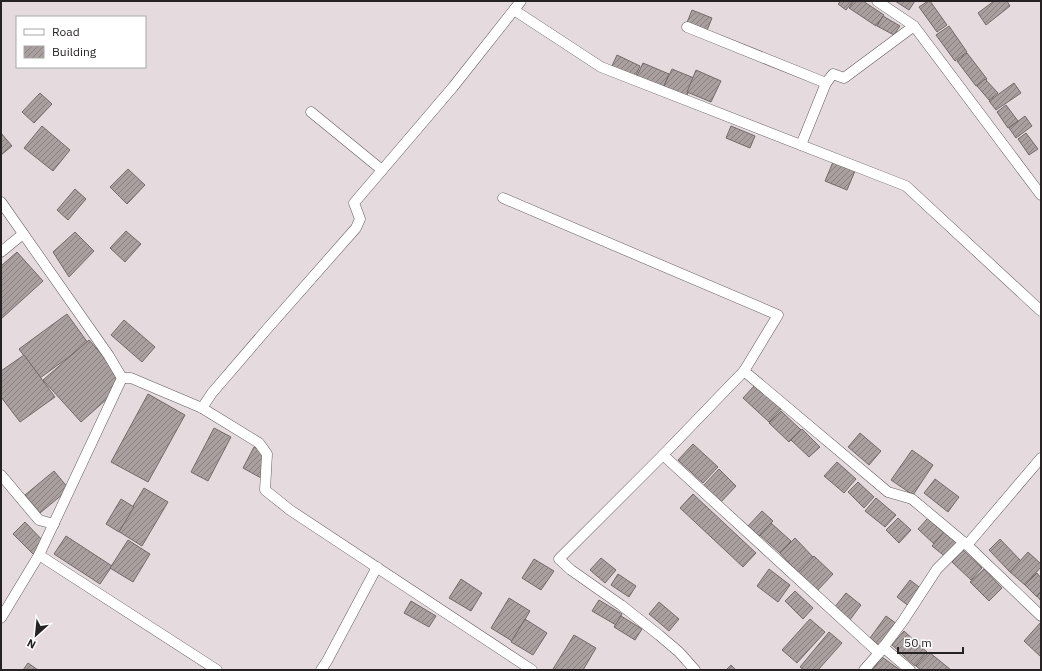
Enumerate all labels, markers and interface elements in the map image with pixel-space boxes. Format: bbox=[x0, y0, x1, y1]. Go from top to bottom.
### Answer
legend bbox=[16, 16, 146, 68]
text: Road bbox=[52, 24, 80, 39]
text: Building bbox=[52, 44, 97, 59]
north arrow bbox=[16, 615, 56, 655]
scale bar bbox=[898, 629, 963, 655]
text: 50 m bbox=[904, 635, 932, 650]
text: N bbox=[25, 636, 38, 652]

